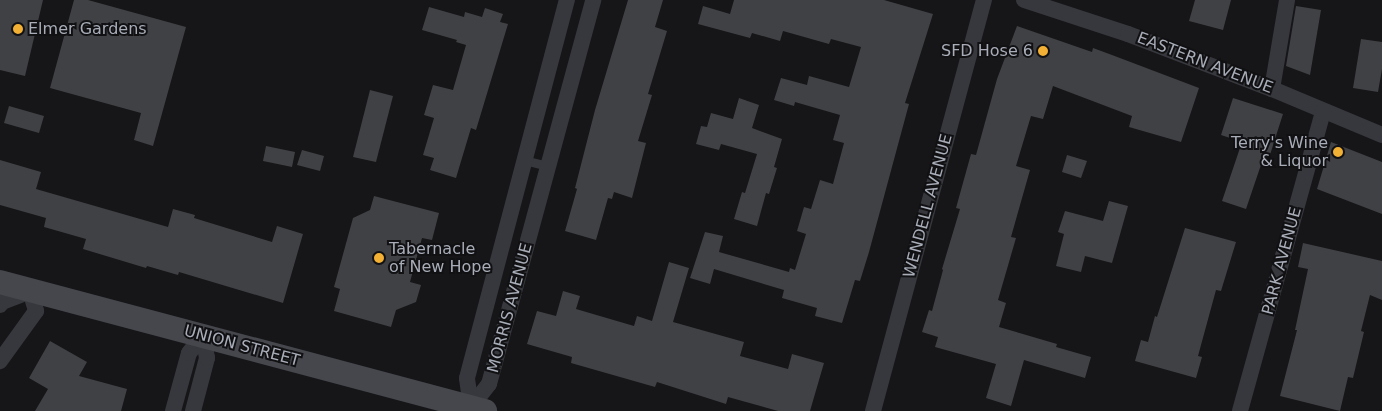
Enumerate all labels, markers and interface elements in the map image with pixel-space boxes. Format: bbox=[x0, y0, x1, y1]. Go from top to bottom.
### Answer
place label: Elmer Gardens bbox=[28, 19, 147, 39]
marker: Elmer Gardens bbox=[12, 23, 24, 35]
street label: EASTERN AVENUE bbox=[1134, 28, 1276, 98]
place label: SFD Hose 6 bbox=[941, 41, 1033, 61]
marker: SFD Hose 6 bbox=[1037, 45, 1049, 57]
street label: WENDELL AVENUE bbox=[900, 132, 956, 280]
place label: Terry's Wine & Liquor bbox=[1231, 133, 1328, 171]
marker: Terry's Wine & Liquor bbox=[1332, 146, 1344, 158]
street label: PARK AVENUE bbox=[1258, 205, 1306, 317]
place label: Tabernacle of New Hope bbox=[389, 239, 491, 277]
street label: MORRIS AVENUE bbox=[483, 241, 537, 375]
marker: Tabernacle of New Hope bbox=[373, 252, 385, 264]
street label: UNION STREET bbox=[182, 321, 302, 371]

